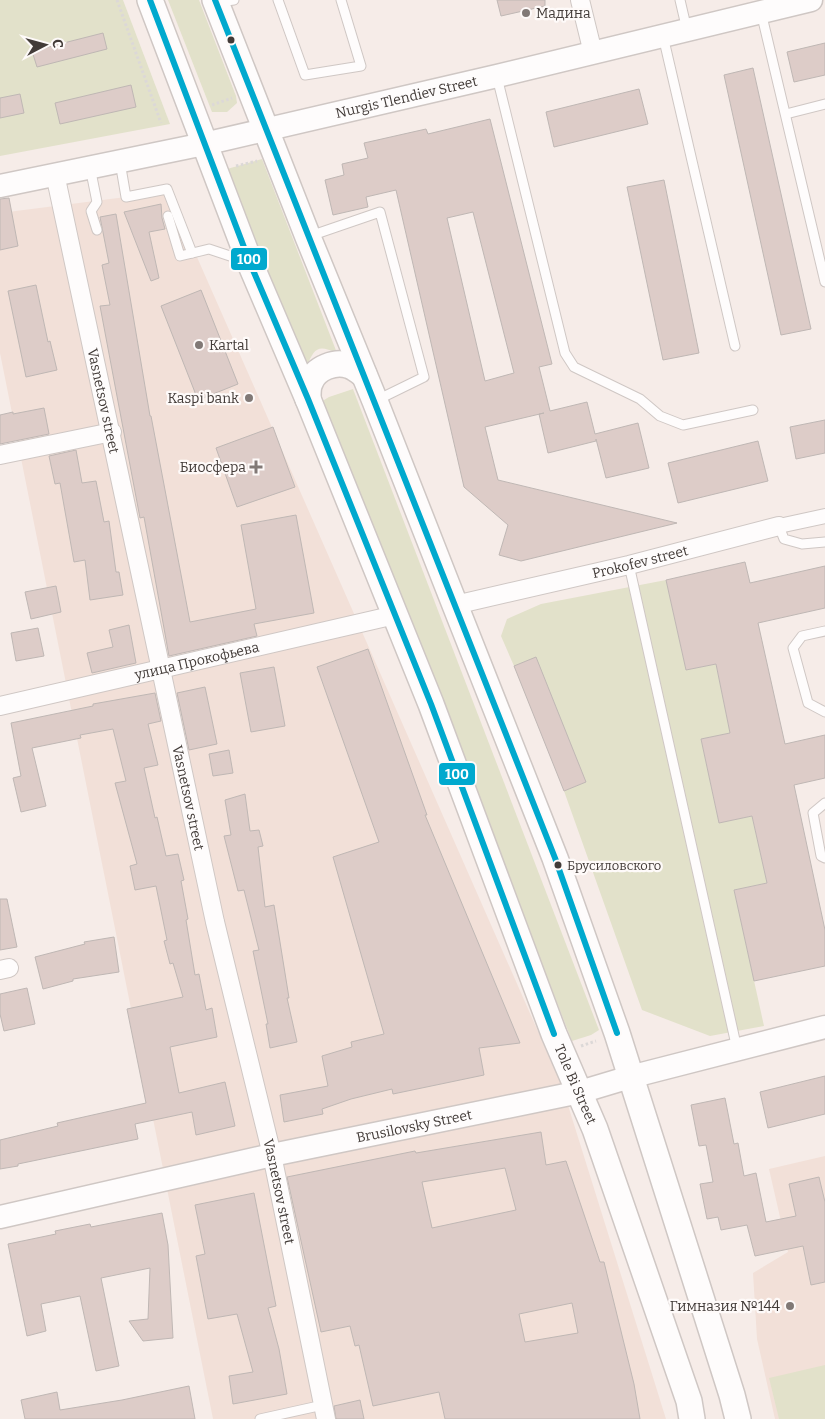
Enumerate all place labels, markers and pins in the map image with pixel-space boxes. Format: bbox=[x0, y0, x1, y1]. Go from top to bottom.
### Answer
place label: Мадина bbox=[536, 5, 591, 22]
marker: Мадина bbox=[520, 7, 532, 19]
unlabelled marker bbox=[226, 35, 236, 45]
place label: Kartal bbox=[209, 337, 249, 354]
marker: Kartal bbox=[193, 339, 205, 351]
place label: Kaspi bank bbox=[167, 390, 239, 407]
marker: Kaspi bank bbox=[243, 392, 255, 404]
place label: Биосфера bbox=[180, 459, 246, 476]
marker: Биосфера bbox=[250, 461, 262, 473]
place label: Брусиловского bbox=[567, 858, 661, 873]
marker: Брусиловского bbox=[553, 860, 563, 870]
place label: Гимназия №144 bbox=[670, 1298, 780, 1315]
marker: Гимназия №144 bbox=[784, 1300, 796, 1312]

